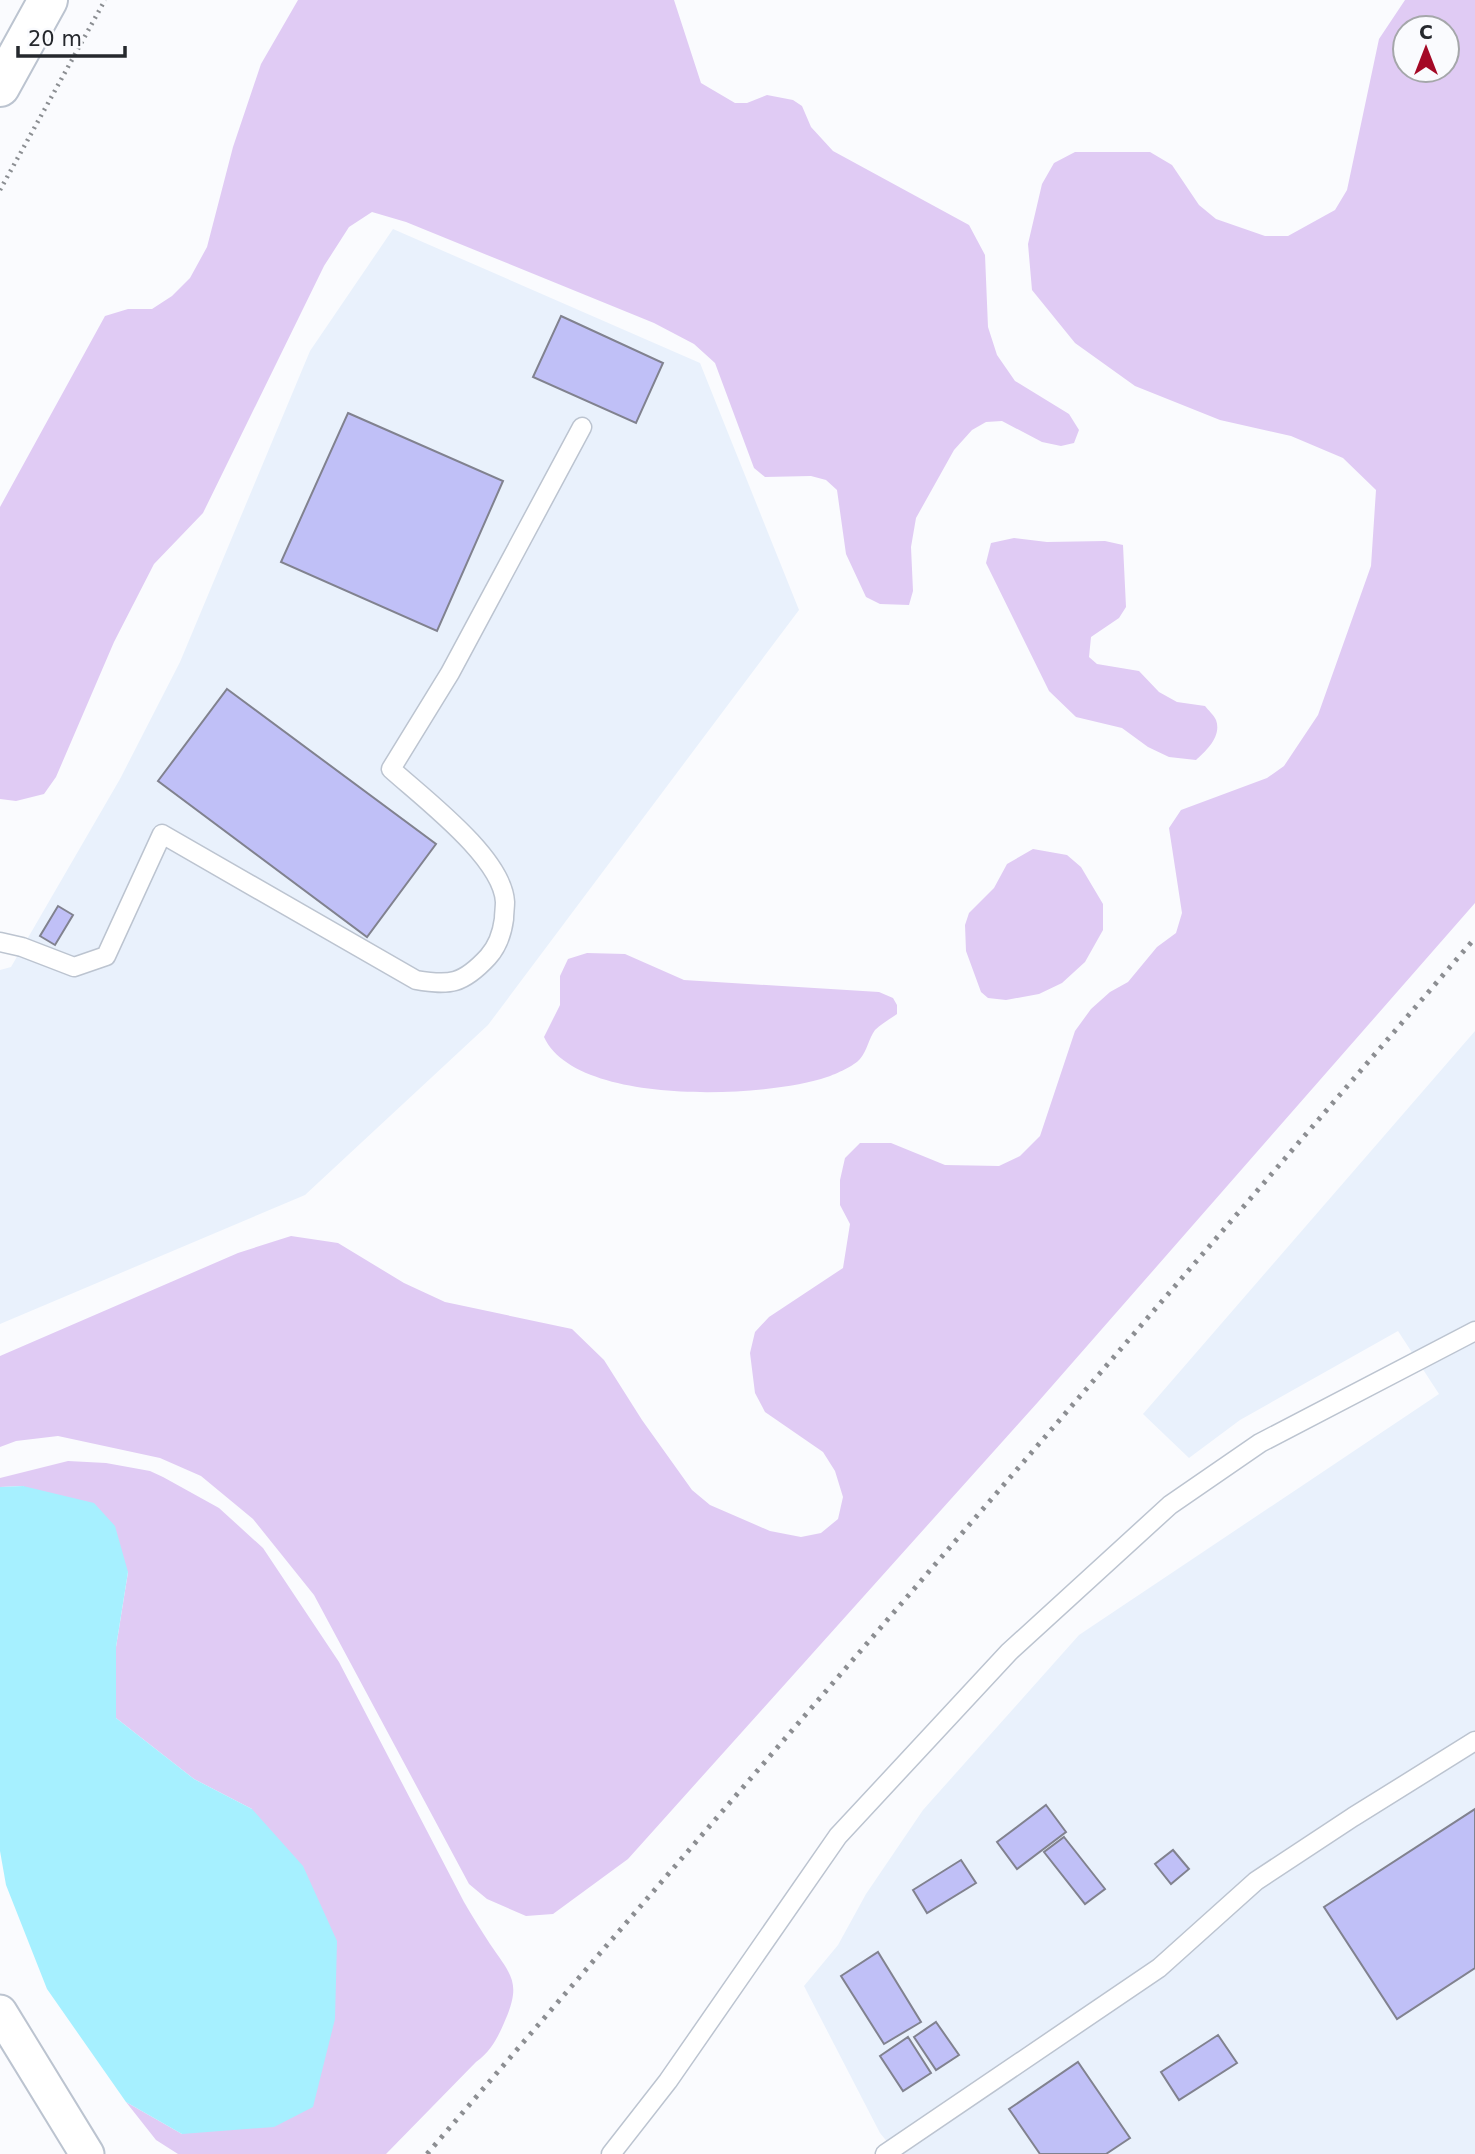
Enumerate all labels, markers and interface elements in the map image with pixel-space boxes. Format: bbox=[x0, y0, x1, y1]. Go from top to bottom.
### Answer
scale bar bbox=[18, 14, 124, 58]
north arrow bbox=[1391, 14, 1461, 84]
text: С bbox=[1419, 21, 1433, 43]
text: 20 m bbox=[28, 27, 82, 51]

